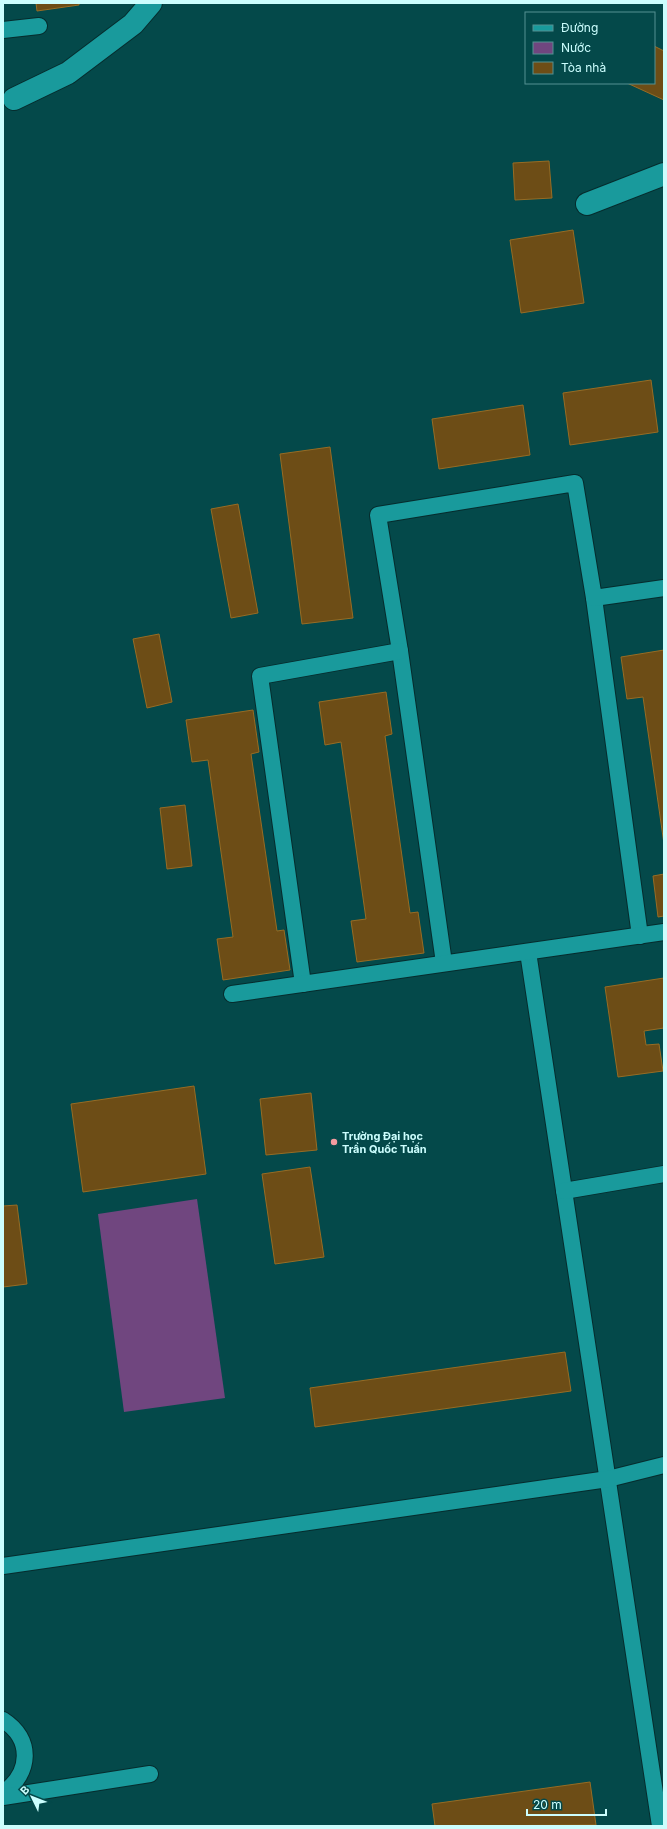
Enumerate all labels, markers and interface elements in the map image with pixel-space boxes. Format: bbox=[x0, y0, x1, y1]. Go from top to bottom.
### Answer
legend bbox=[525, 12, 655, 84]
text: Đường bbox=[561, 20, 598, 35]
text: Nước bbox=[561, 40, 591, 55]
text: Tòa nhà bbox=[561, 60, 606, 75]
place label: Trường Đại học Trần Quốc Tuấn bbox=[342, 1129, 427, 1156]
marker: Trường Đại học Trần Quốc Tuấn bbox=[329, 1137, 339, 1147]
north arrow bbox=[12, 1777, 52, 1817]
text: B bbox=[17, 1783, 32, 1798]
scale bar bbox=[527, 1791, 606, 1817]
text: 20 m bbox=[533, 1797, 562, 1812]

